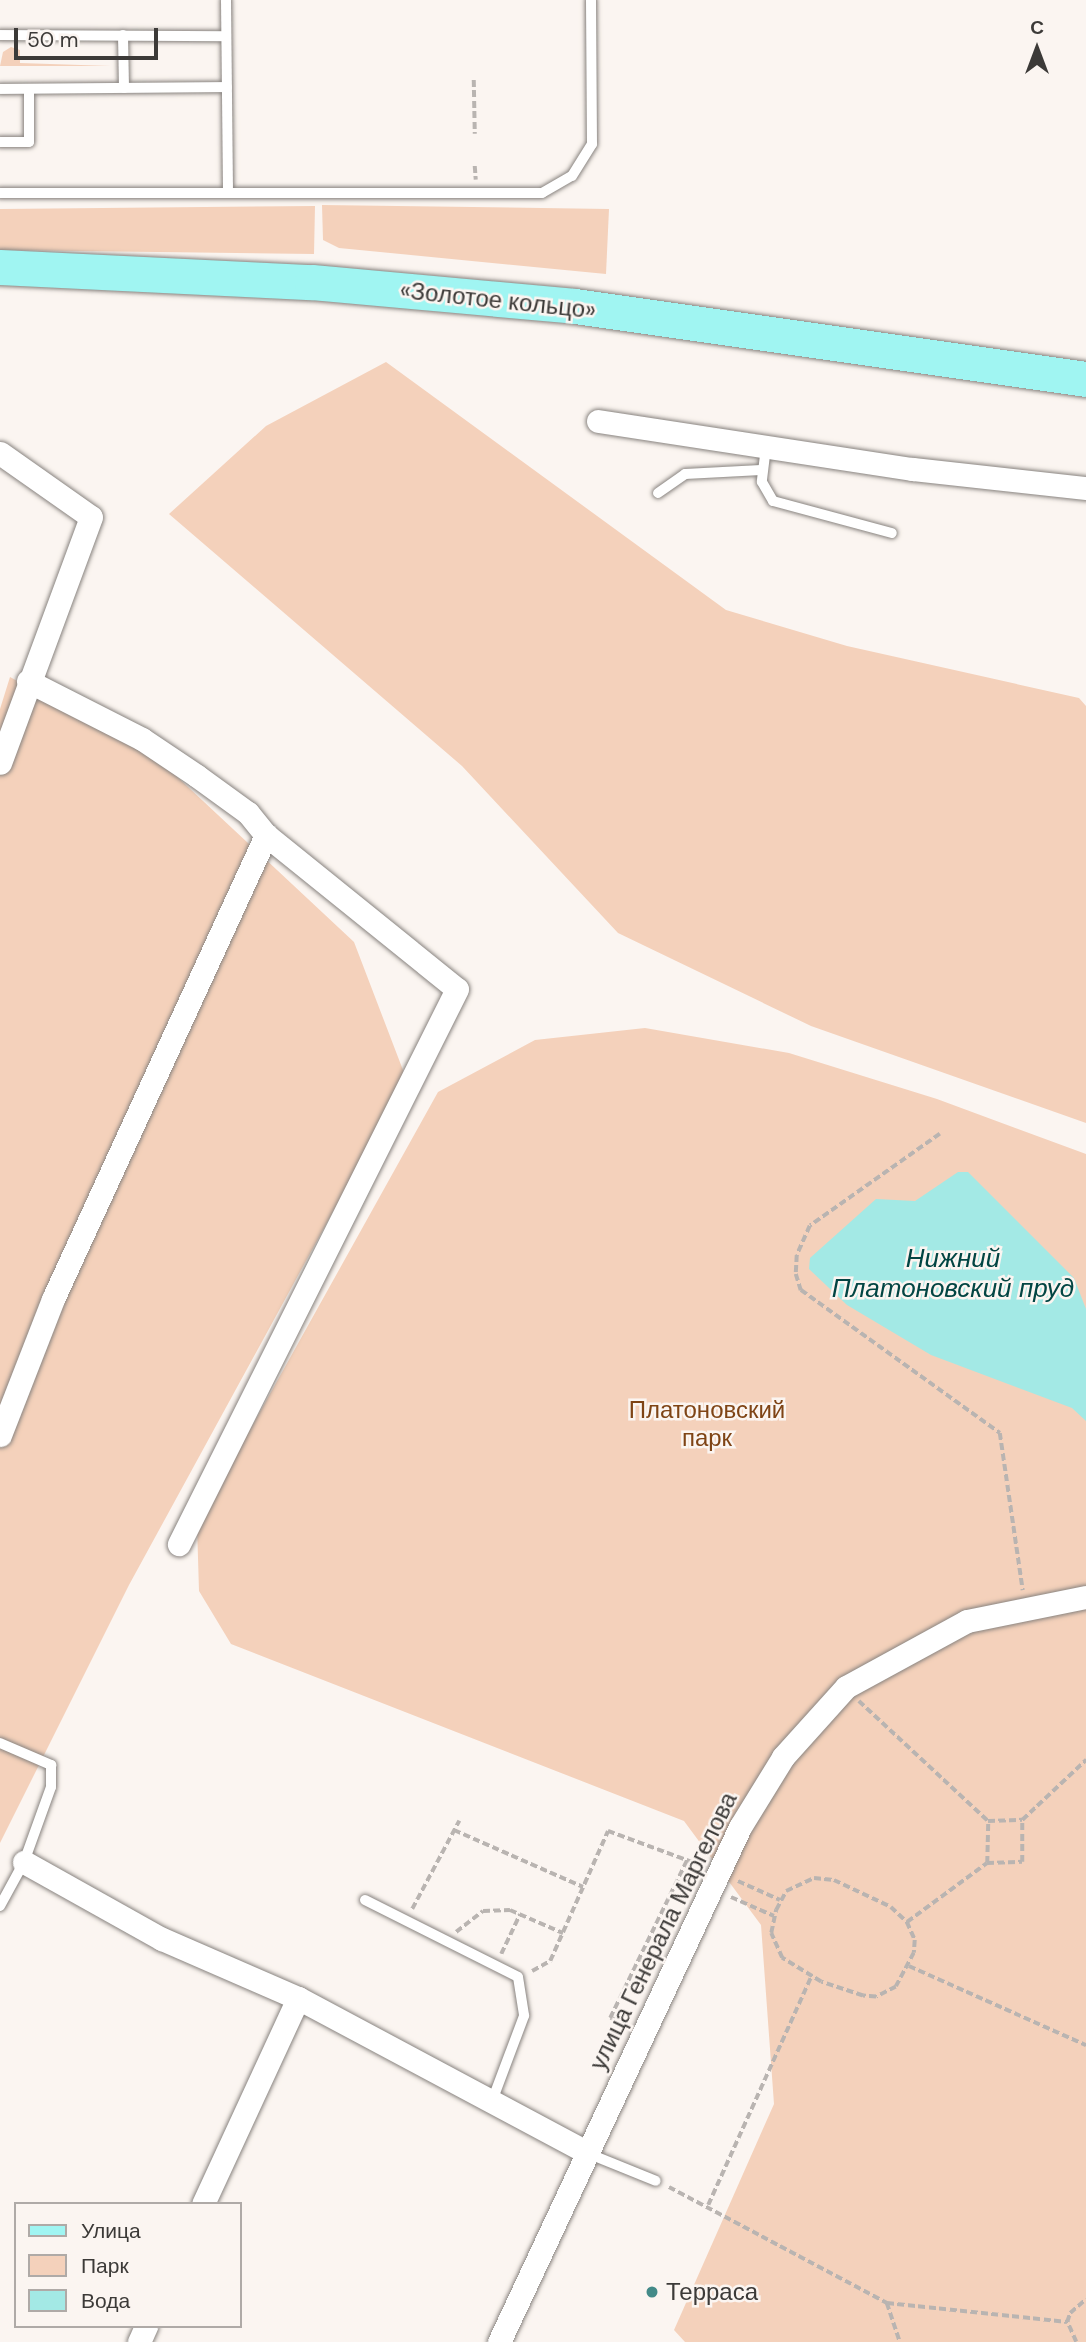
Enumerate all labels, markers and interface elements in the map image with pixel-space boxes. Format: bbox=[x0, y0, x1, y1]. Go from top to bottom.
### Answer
scale bar bbox=[18, 14, 161, 58]
north arrow bbox=[1002, 14, 1072, 84]
text: С bbox=[1030, 15, 1044, 40]
text: 50 m bbox=[27, 26, 78, 54]
street label: «Золотое кольцо» bbox=[399, 275, 597, 325]
water label: Нижний Платоновский пруд bbox=[832, 1243, 1074, 1304]
park label: Платоновский парк bbox=[629, 1396, 785, 1452]
street label: улица Генерала Маргелова bbox=[583, 1787, 743, 2075]
legend bbox=[14, 2202, 242, 2328]
text: Улица bbox=[81, 2217, 141, 2245]
text: Парк bbox=[81, 2252, 129, 2280]
place label: Терраса bbox=[666, 2278, 758, 2306]
marker: Терраса bbox=[644, 2284, 660, 2300]
text: Вода bbox=[81, 2287, 130, 2315]

